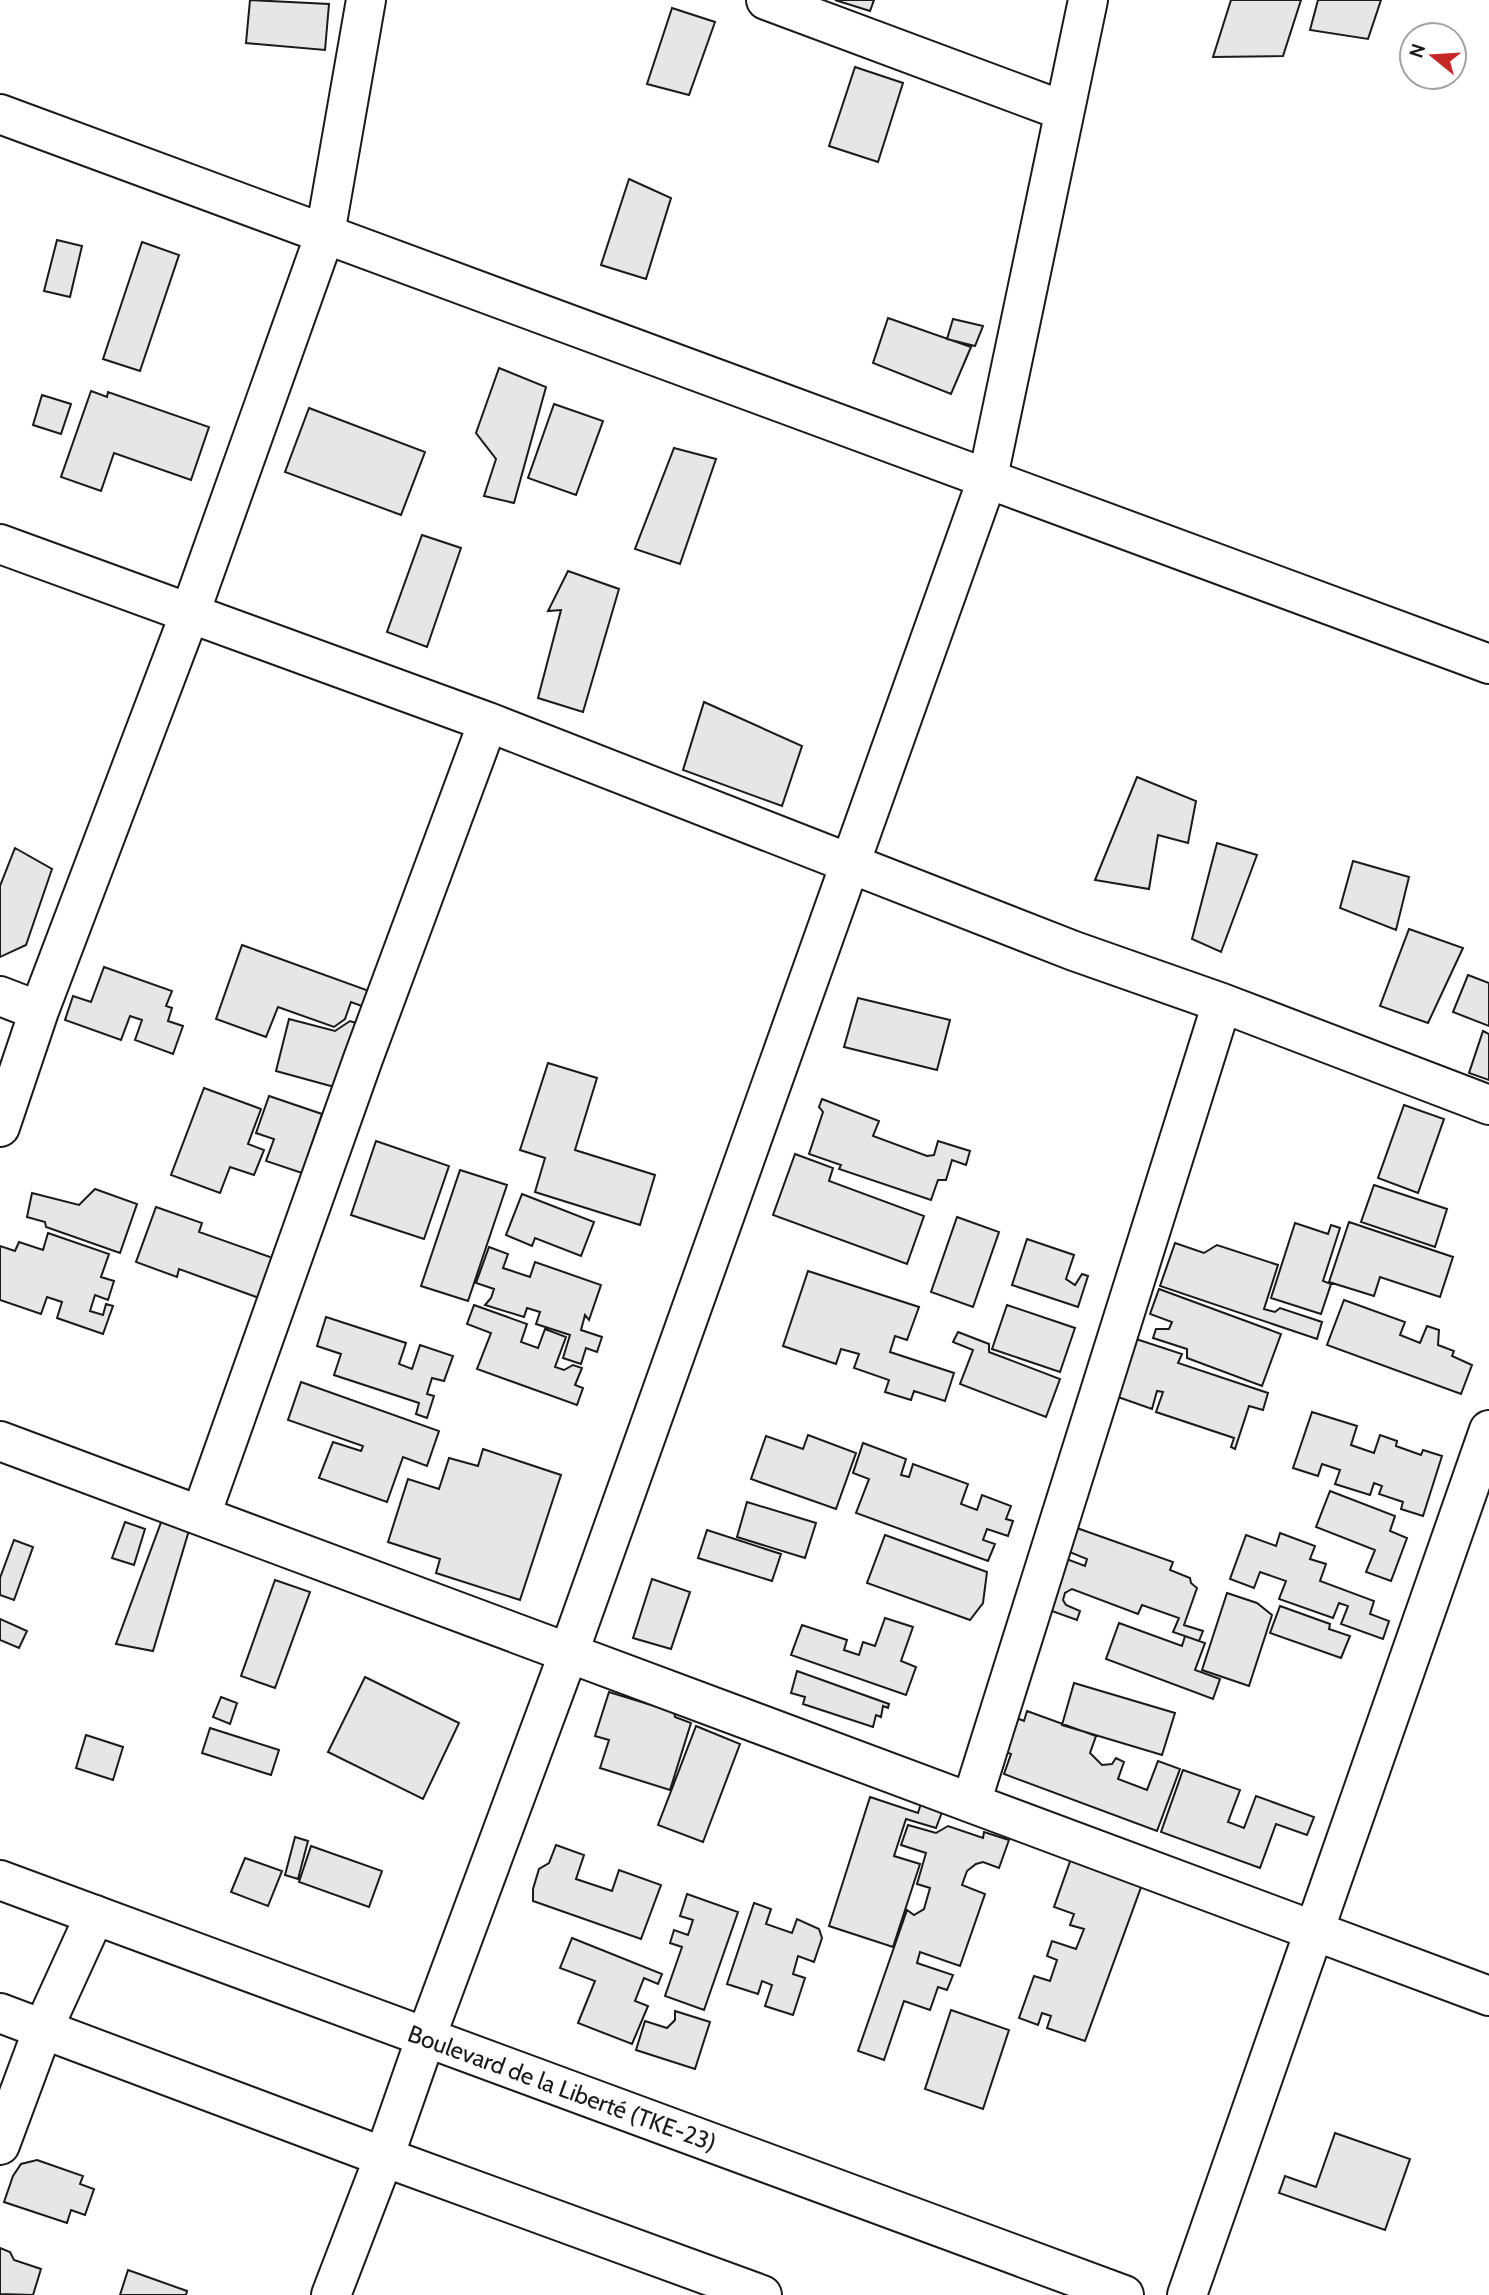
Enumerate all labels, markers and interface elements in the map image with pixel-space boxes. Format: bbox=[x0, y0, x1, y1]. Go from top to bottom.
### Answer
north arrow bbox=[1398, 21, 1468, 91]
text: N bbox=[1404, 41, 1430, 61]
street label: Boulevard de la Liberté (TKE-23) bbox=[404, 2019, 720, 2157]

